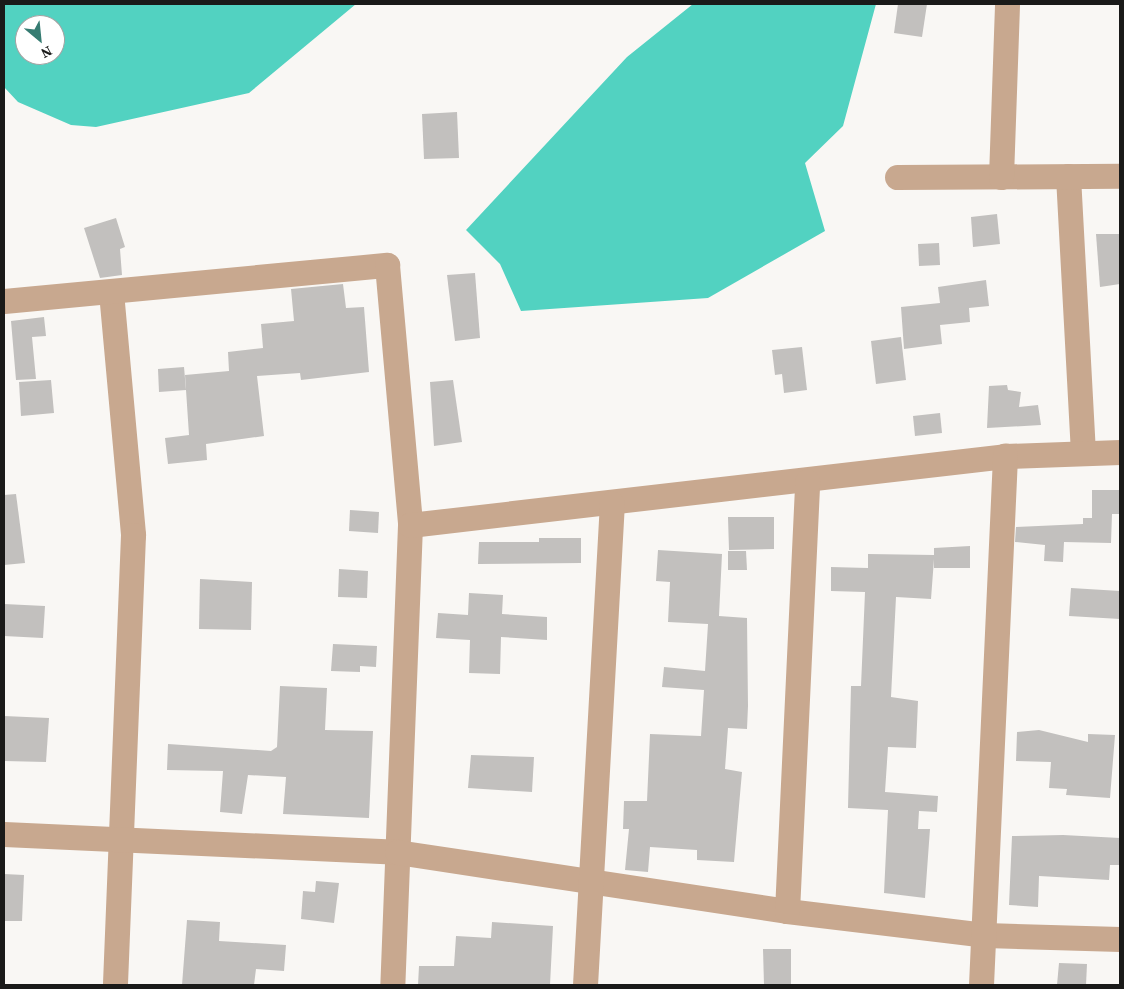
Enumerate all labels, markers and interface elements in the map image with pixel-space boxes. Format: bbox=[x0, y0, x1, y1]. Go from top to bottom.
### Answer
north arrow bbox=[15, 15, 65, 65]
text: N bbox=[37, 41, 56, 64]

